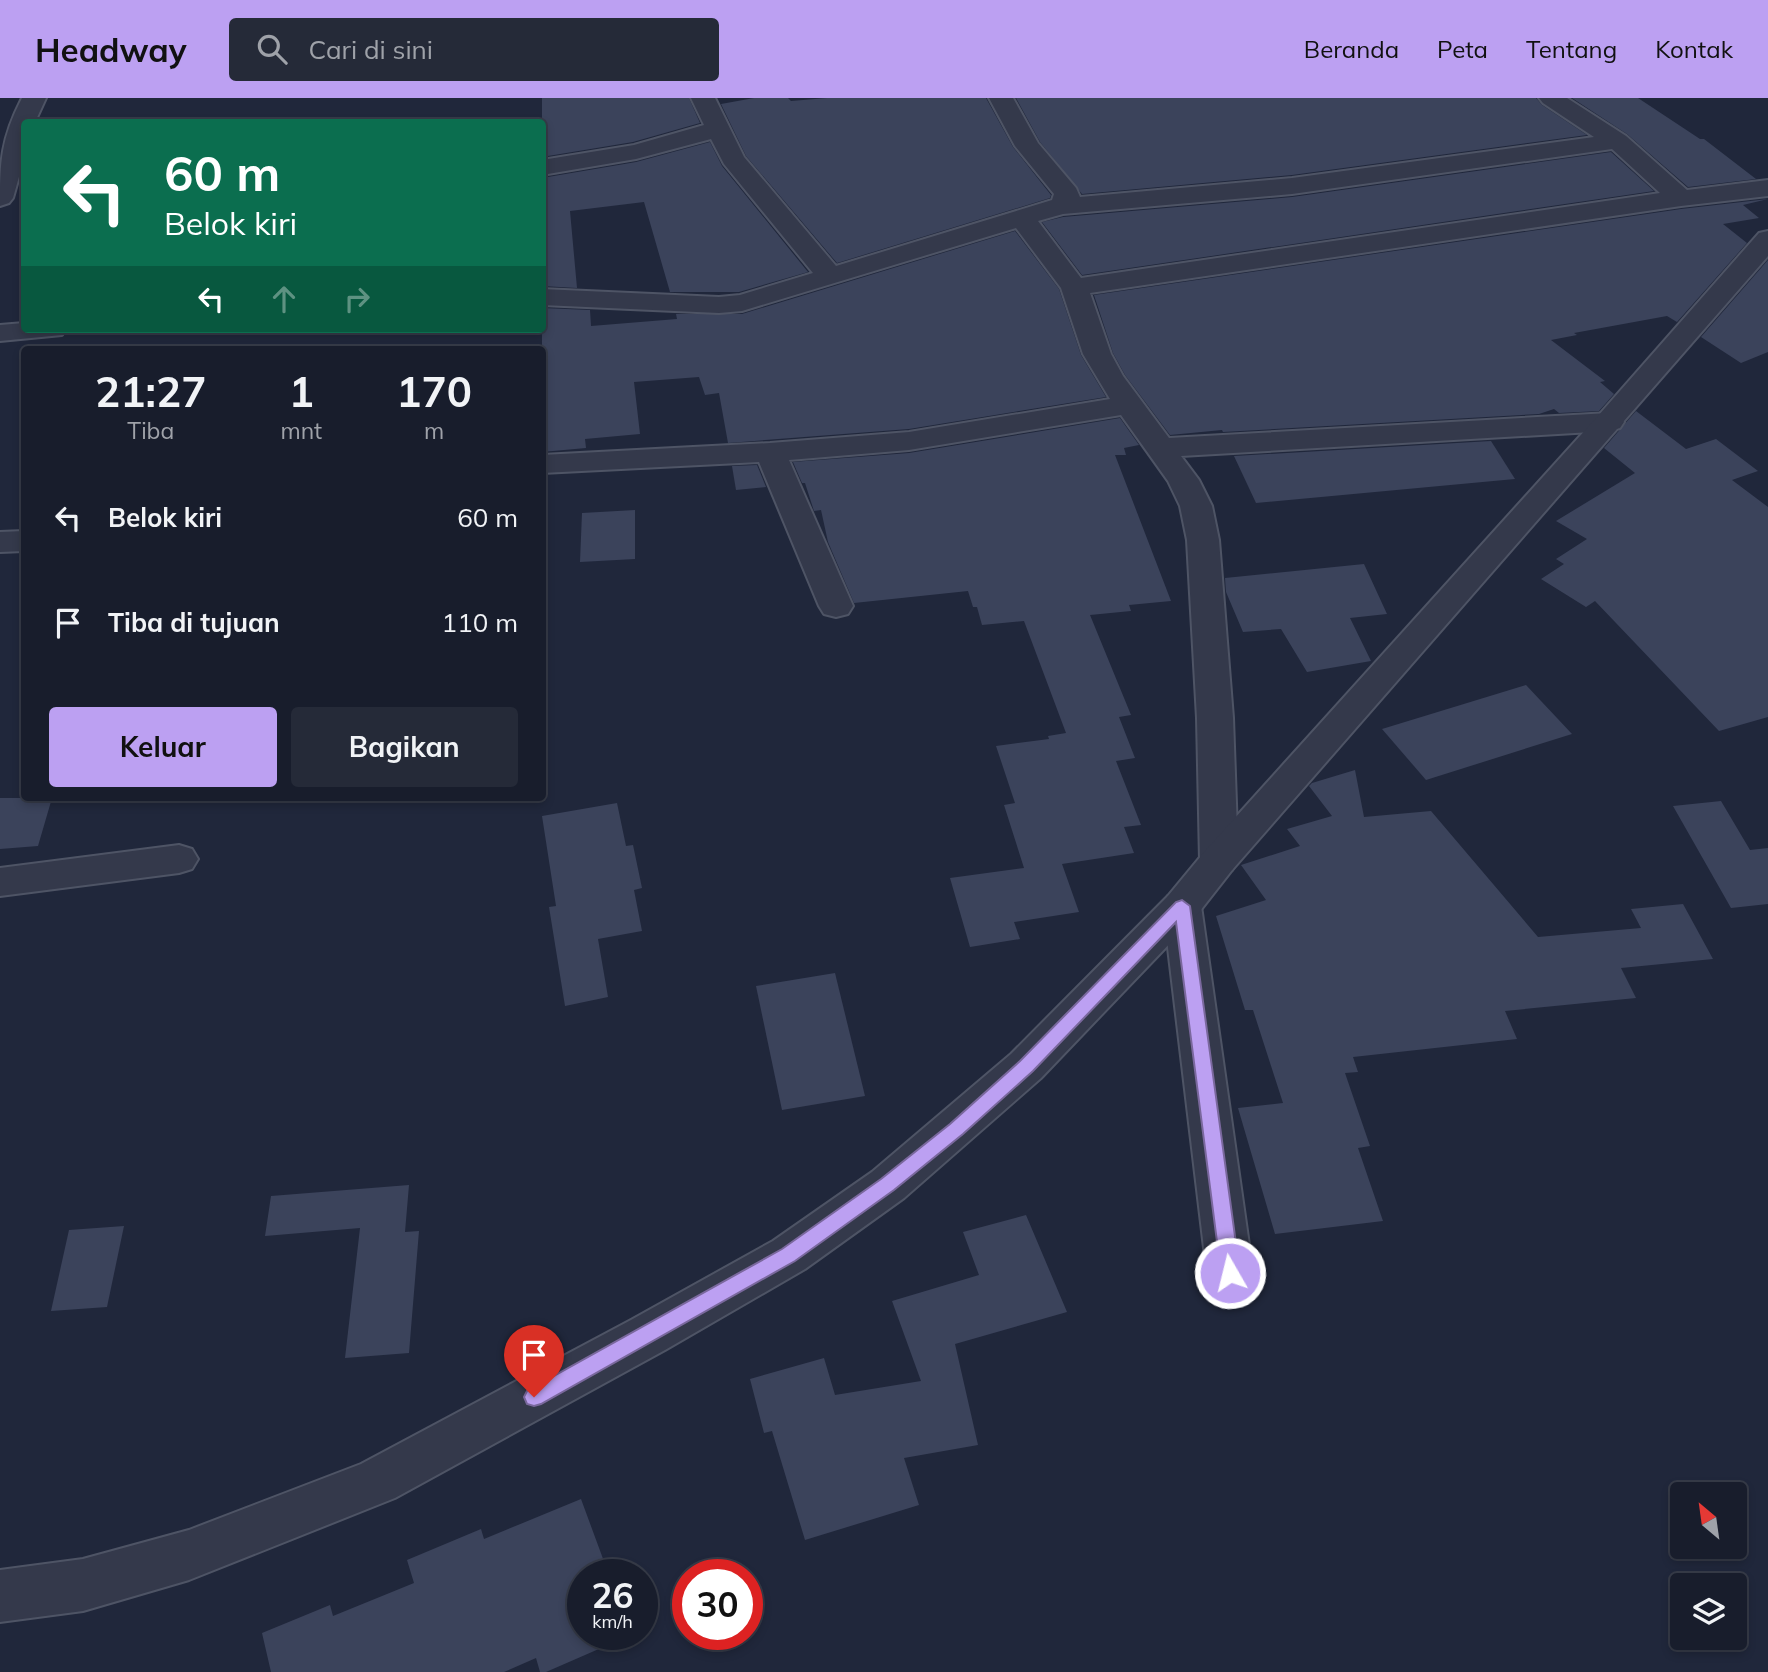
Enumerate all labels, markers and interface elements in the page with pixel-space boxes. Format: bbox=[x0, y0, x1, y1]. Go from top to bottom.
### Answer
search box bbox=[229, 18, 719, 81]
text: Headway bbox=[35, 29, 187, 70]
icon: search bbox=[253, 30, 291, 68]
text: Cari di sini bbox=[309, 33, 433, 66]
text: Beranda bbox=[1304, 34, 1399, 64]
text: Peta bbox=[1437, 34, 1488, 64]
text: Tentang bbox=[1526, 34, 1617, 64]
text: Kontak bbox=[1655, 34, 1733, 64]
text: 60 m bbox=[164, 142, 280, 203]
icon: left bbox=[49, 147, 140, 238]
text: Belok kiri bbox=[164, 203, 297, 243]
icon: left bbox=[192, 280, 230, 318]
icon: ahead bbox=[265, 280, 303, 318]
icon: right bbox=[338, 280, 376, 318]
text: 21:27 bbox=[95, 365, 206, 418]
text: 1 bbox=[289, 365, 314, 418]
text: 170 bbox=[396, 365, 472, 418]
text: Tiba bbox=[127, 416, 174, 445]
text: mnt bbox=[280, 416, 322, 445]
text: m bbox=[424, 416, 444, 445]
icon: left bbox=[49, 499, 87, 537]
text: Belok kiri bbox=[108, 501, 222, 534]
text: 60 m bbox=[457, 501, 518, 534]
icon: arrive bbox=[49, 604, 87, 642]
text: Tiba di tujuan bbox=[108, 606, 280, 639]
text: 110 m bbox=[442, 606, 518, 639]
button: Keluar bbox=[49, 707, 277, 787]
button: Bagikan bbox=[291, 707, 518, 787]
position arrow bbox=[1193, 1236, 1267, 1310]
pin bbox=[504, 1325, 564, 1397]
icon: arrive bbox=[515, 1336, 553, 1374]
north arrow bbox=[1670, 1482, 1746, 1559]
map controls bbox=[1670, 1482, 1747, 1650]
speed limit sign: 30 bbox=[672, 1559, 763, 1650]
text: 26 bbox=[591, 1573, 634, 1617]
button: layers bbox=[1670, 1573, 1747, 1650]
text: km/h bbox=[592, 1610, 633, 1633]

